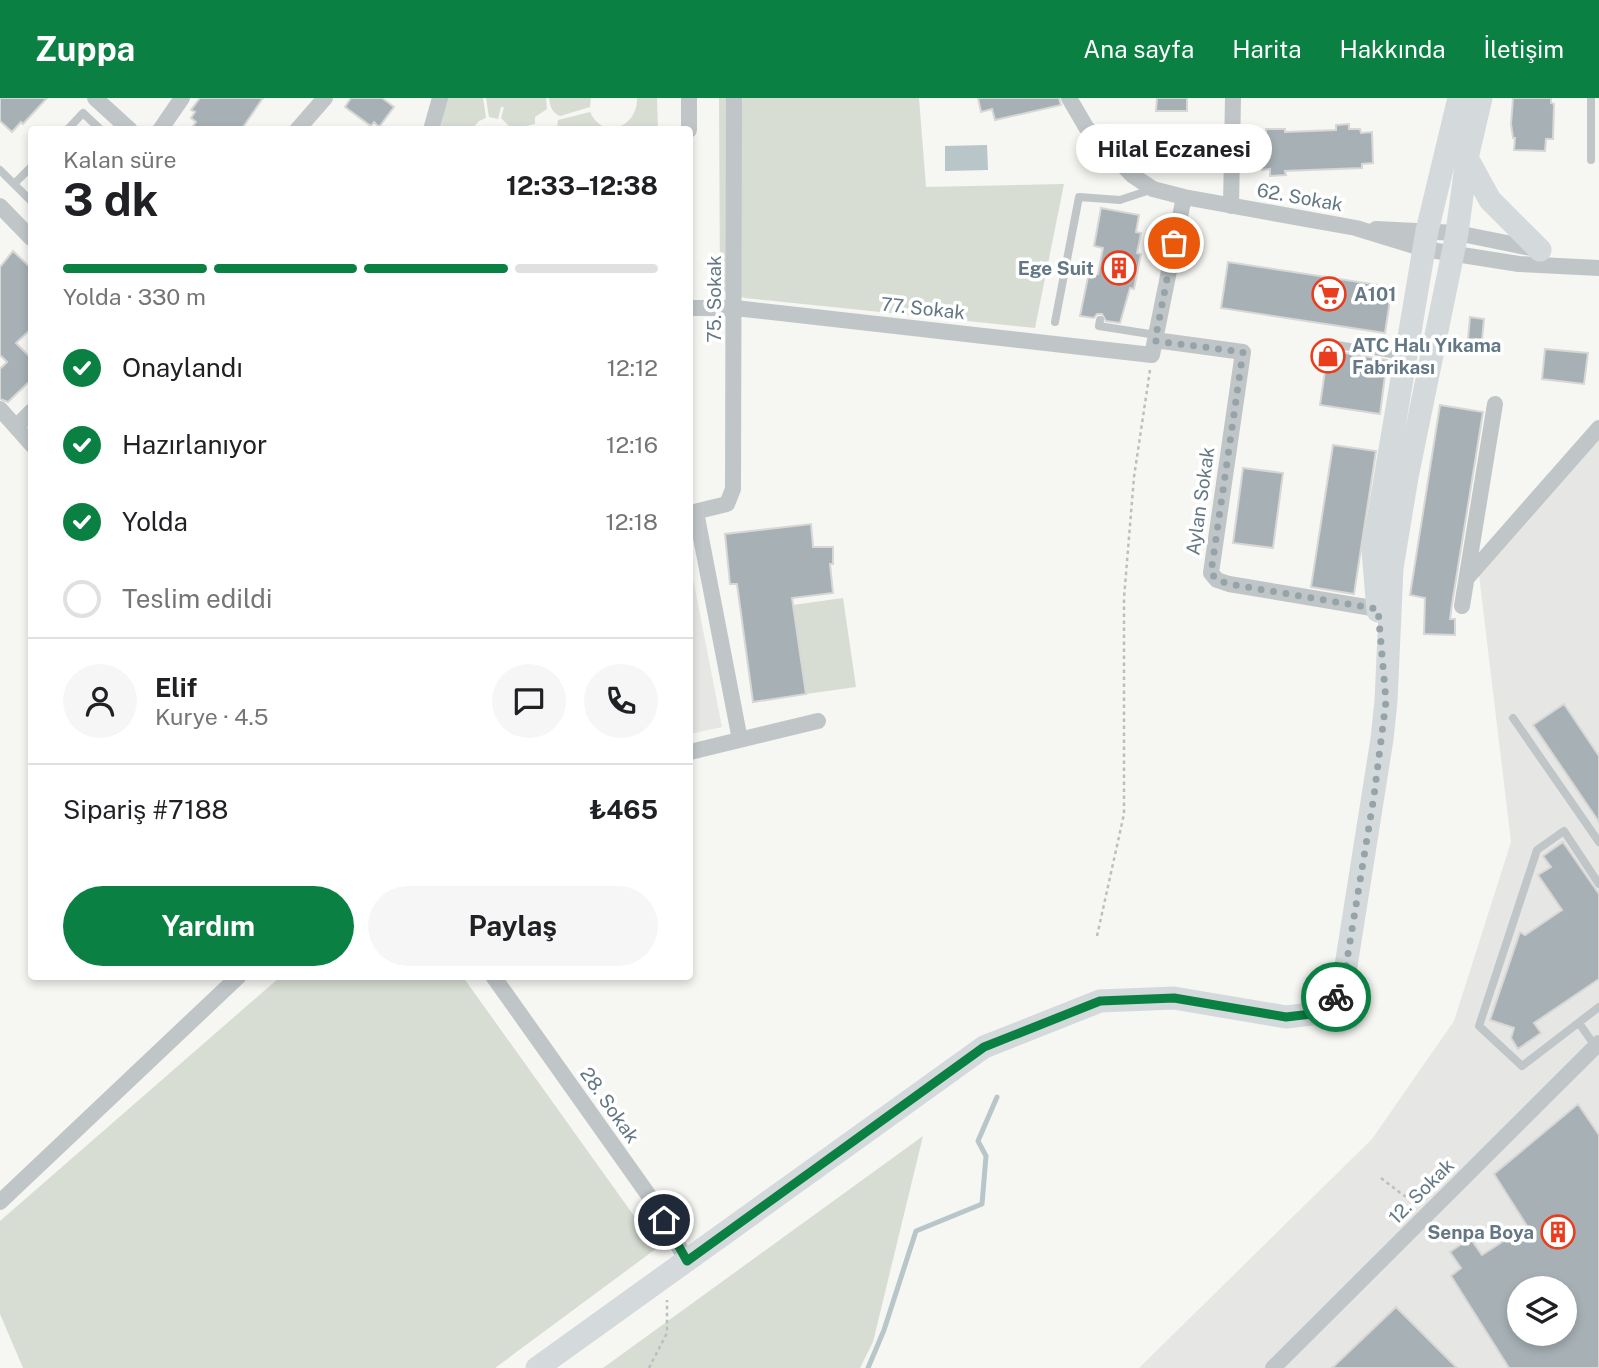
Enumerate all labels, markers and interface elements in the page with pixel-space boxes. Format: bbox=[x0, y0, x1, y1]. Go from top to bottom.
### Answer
text: Zuppa bbox=[35, 30, 135, 68]
text: Ana sayfa bbox=[1083, 35, 1194, 63]
text: Harita bbox=[1232, 35, 1302, 63]
text: Hakkında bbox=[1340, 35, 1445, 63]
text: İletişim bbox=[1483, 35, 1564, 63]
callout: Hilal Eczanesi bbox=[1076, 124, 1272, 173]
text: Hilal Eczanesi bbox=[1097, 135, 1251, 162]
text: Kalan süre bbox=[63, 146, 177, 173]
text: 12:33–12:38 bbox=[506, 170, 658, 201]
text: 3 dk bbox=[63, 172, 158, 226]
street label: 62. Sokak bbox=[1255, 179, 1345, 215]
pin bbox=[1144, 213, 1204, 273]
icon: bag bbox=[1155, 224, 1193, 262]
building icon: Ege Suit bbox=[1100, 249, 1138, 287]
street label: 75. Sokak bbox=[703, 255, 725, 343]
place label: Ege Suit bbox=[1018, 257, 1094, 279]
supermarket icon: A101 bbox=[1310, 275, 1348, 313]
text: Yolda · 330 m bbox=[63, 283, 206, 310]
place label: A101 bbox=[1354, 283, 1396, 305]
street label: 77. Sokak bbox=[880, 293, 967, 323]
place label: ATC Halı Yıkama Fabrikası bbox=[1352, 334, 1501, 378]
shop icon: ATC Halı Yıkama Fabrikası bbox=[1309, 337, 1347, 375]
icon: check bbox=[63, 349, 101, 387]
text: Onaylandı bbox=[122, 352, 243, 383]
text: 12:12 bbox=[607, 354, 658, 381]
icon: check bbox=[63, 426, 101, 464]
text: Hazırlanıyor bbox=[122, 429, 267, 460]
text: 12:16 bbox=[606, 431, 658, 458]
street label: Aylan Sokak bbox=[1181, 445, 1219, 557]
icon: check bbox=[63, 503, 101, 541]
text: Yolda bbox=[122, 506, 188, 537]
text: 12:18 bbox=[605, 508, 658, 535]
text: Teslim edildi bbox=[122, 583, 272, 614]
button: person bbox=[63, 664, 137, 738]
button: chat bbox=[492, 664, 566, 738]
button: phone bbox=[584, 664, 658, 738]
text: Elif bbox=[155, 672, 197, 703]
text: Kurye · 4.5 bbox=[155, 703, 268, 730]
text: Sipariş #7188 bbox=[63, 794, 228, 825]
text: ₺465 bbox=[589, 794, 658, 825]
button: Yardım bbox=[63, 886, 354, 966]
button: Paylaş bbox=[368, 886, 658, 966]
courier bbox=[1301, 962, 1371, 1032]
icon: bike bbox=[1317, 978, 1355, 1016]
street label: 28. Sokak bbox=[576, 1063, 644, 1147]
street label: 12. Sokak bbox=[1384, 1154, 1458, 1228]
pin bbox=[634, 1190, 694, 1250]
icon: home bbox=[645, 1201, 683, 1239]
building icon: Senpa Boya bbox=[1539, 1213, 1577, 1251]
place label: Senpa Boya bbox=[1427, 1221, 1534, 1243]
map controls bbox=[1507, 1276, 1577, 1346]
button: layers bbox=[1507, 1276, 1577, 1346]

